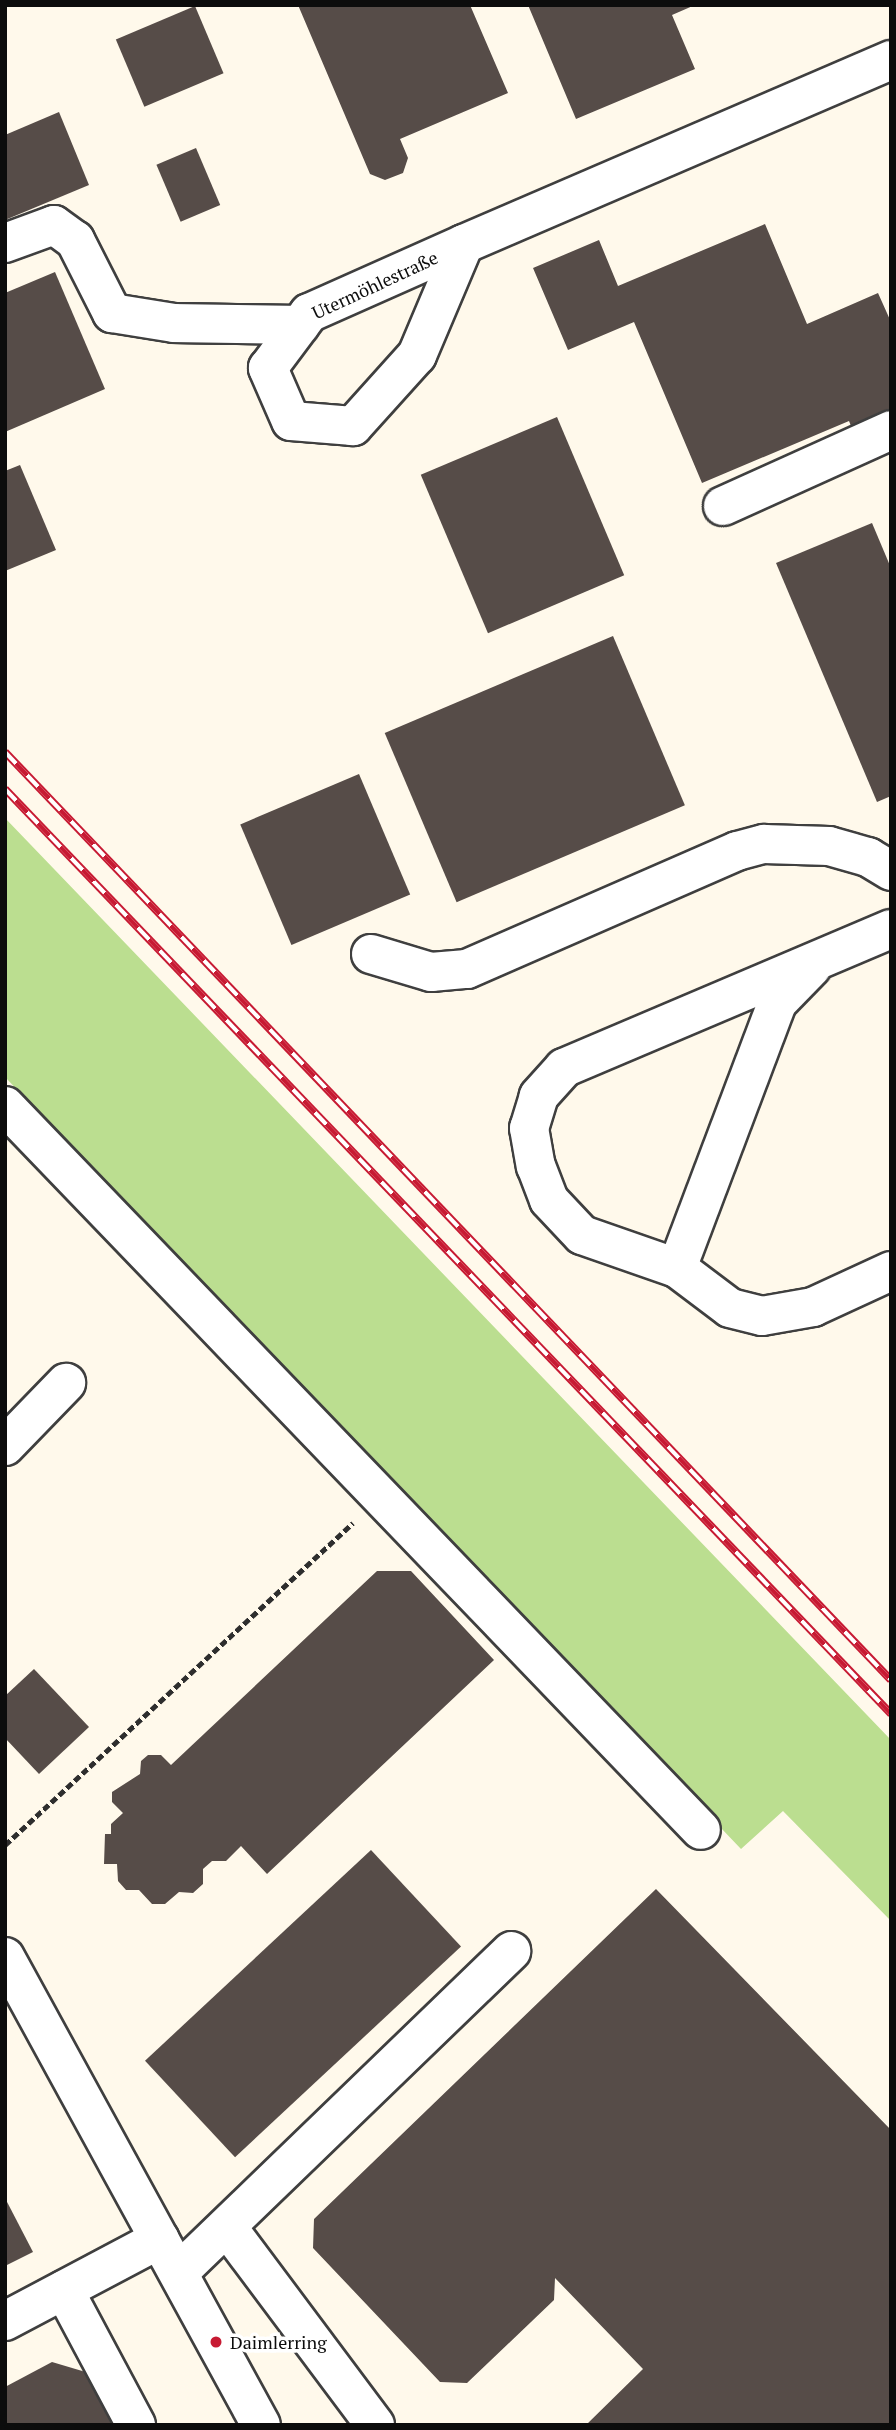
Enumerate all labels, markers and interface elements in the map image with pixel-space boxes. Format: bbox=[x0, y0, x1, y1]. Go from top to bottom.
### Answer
street label: Utermöhlestraße bbox=[309, 246, 441, 324]
place label: Daimlerring bbox=[230, 2331, 327, 2353]
marker: Daimlerring bbox=[208, 2334, 224, 2350]

